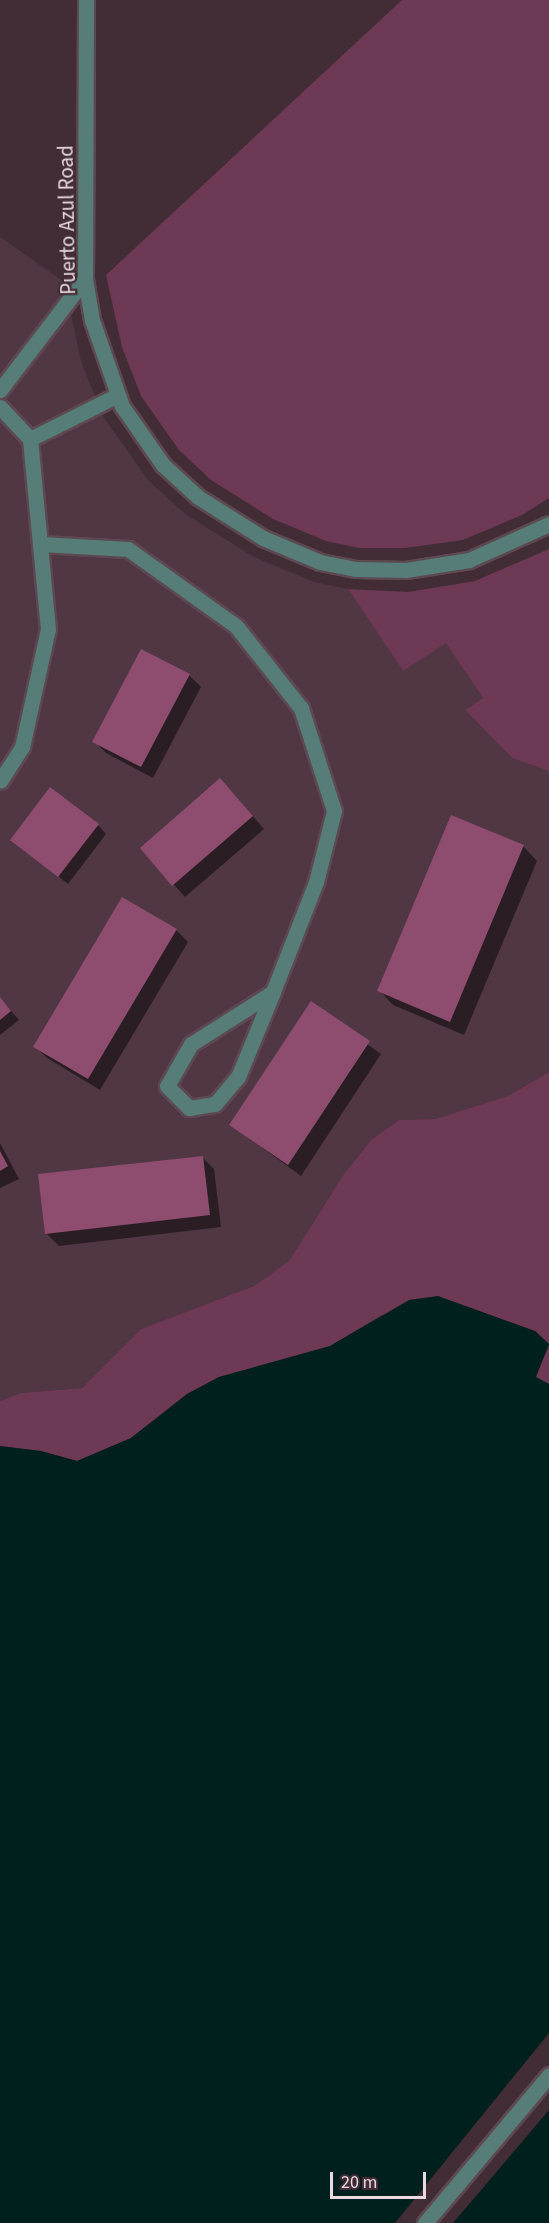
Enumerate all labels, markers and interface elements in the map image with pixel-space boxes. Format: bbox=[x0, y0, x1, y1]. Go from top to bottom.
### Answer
street label: Puerto Azul Road bbox=[53, 145, 81, 295]
scale bar bbox=[333, 2160, 429, 2198]
text: 20 m bbox=[341, 2170, 377, 2195]

